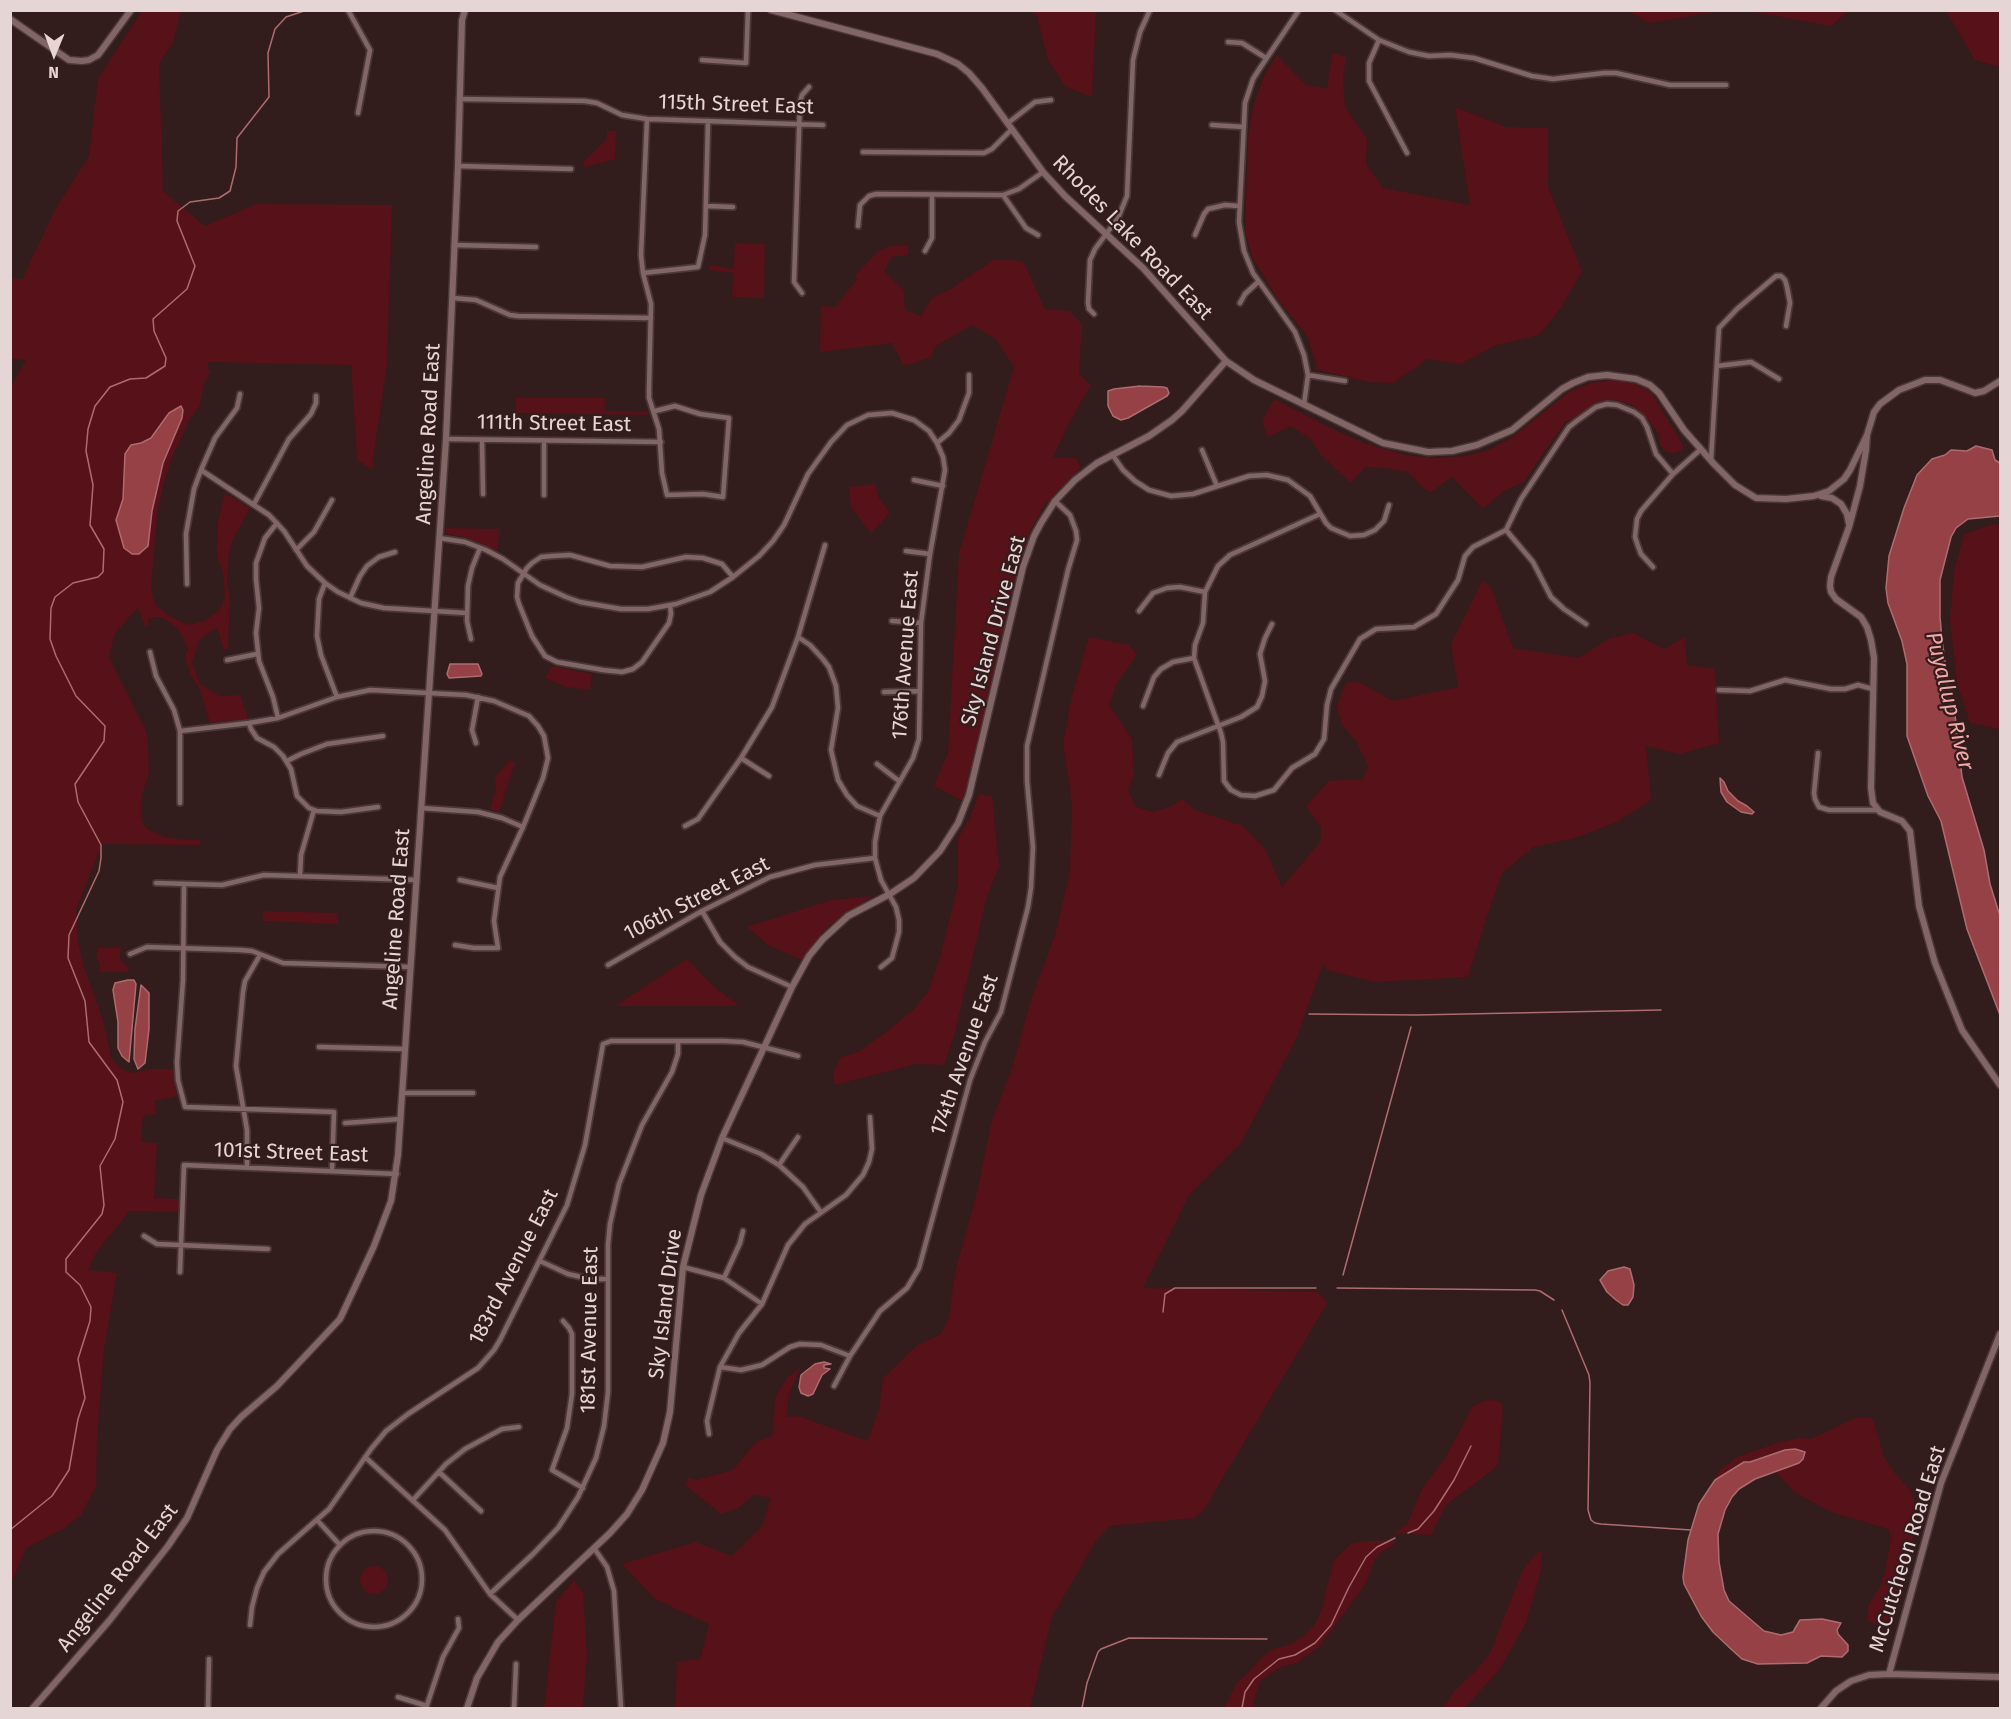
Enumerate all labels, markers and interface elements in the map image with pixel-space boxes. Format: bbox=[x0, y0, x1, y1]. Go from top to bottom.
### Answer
north arrow bbox=[24, 24, 84, 84]
text: N bbox=[48, 63, 59, 82]
street label: 115th Street East bbox=[658, 90, 814, 120]
street label: Rhodes Lake Road East bbox=[1047, 150, 1217, 326]
street label: Angeline Road East bbox=[412, 343, 446, 525]
street label: 111th Street East bbox=[477, 410, 631, 438]
street label: Sky Island Drive East bbox=[956, 533, 1032, 729]
street label: 176th Avenue East bbox=[888, 570, 924, 740]
water label: Puyallup River bbox=[1919, 629, 1979, 773]
street label: Angeline Road East bbox=[378, 828, 416, 1010]
street label: 106th Street East bbox=[620, 852, 774, 946]
street label: 174th Avenue East bbox=[926, 971, 1004, 1139]
street label: 101st Street East bbox=[213, 1138, 369, 1168]
street label: 183rd Avenue East bbox=[464, 1185, 564, 1349]
street label: Sky Island Drive bbox=[644, 1227, 688, 1381]
street label: 181st Avenue East bbox=[576, 1246, 604, 1414]
street label: McCutcheon Road East bbox=[1865, 1443, 1951, 1655]
street label: Angeline Road East bbox=[52, 1499, 184, 1657]

